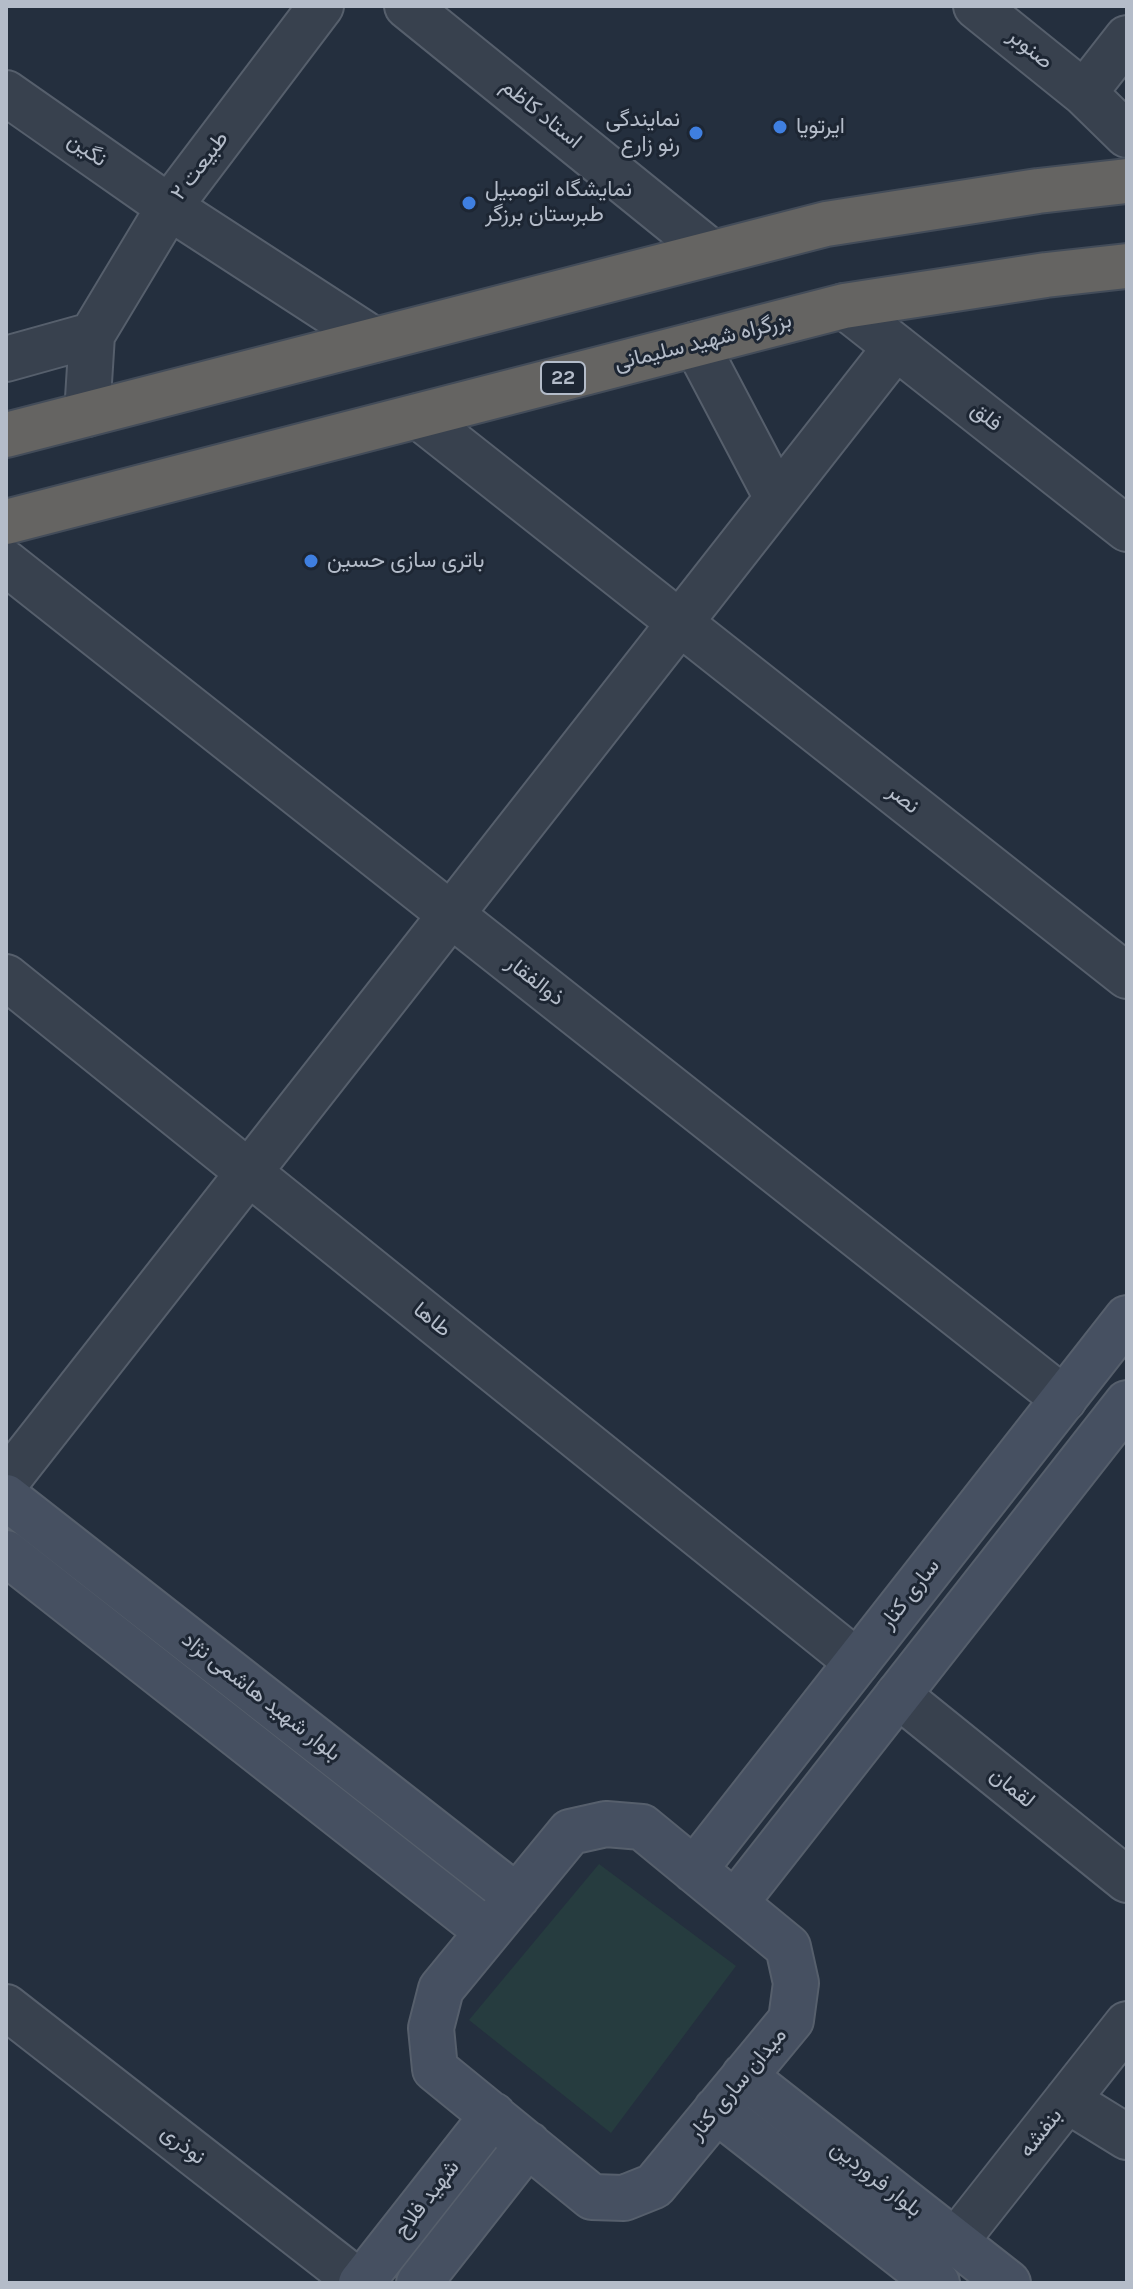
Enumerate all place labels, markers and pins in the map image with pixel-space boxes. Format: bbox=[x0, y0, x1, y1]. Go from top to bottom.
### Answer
place label: نمایندگی رنو زارع bbox=[606, 107, 680, 158]
place label: ایرتویا bbox=[796, 114, 845, 140]
marker: ایرتویا bbox=[771, 118, 789, 136]
marker: نمایندگی رنو زارع bbox=[687, 124, 705, 142]
place label: نمایشگاه اتومبیل طبرستان برزگر bbox=[485, 177, 632, 228]
marker: نمایشگاه اتومبیل طبرستان برزگر bbox=[460, 194, 478, 212]
place label: باتری سازی حسین bbox=[327, 548, 485, 574]
marker: باتری سازی حسین bbox=[302, 552, 320, 570]

